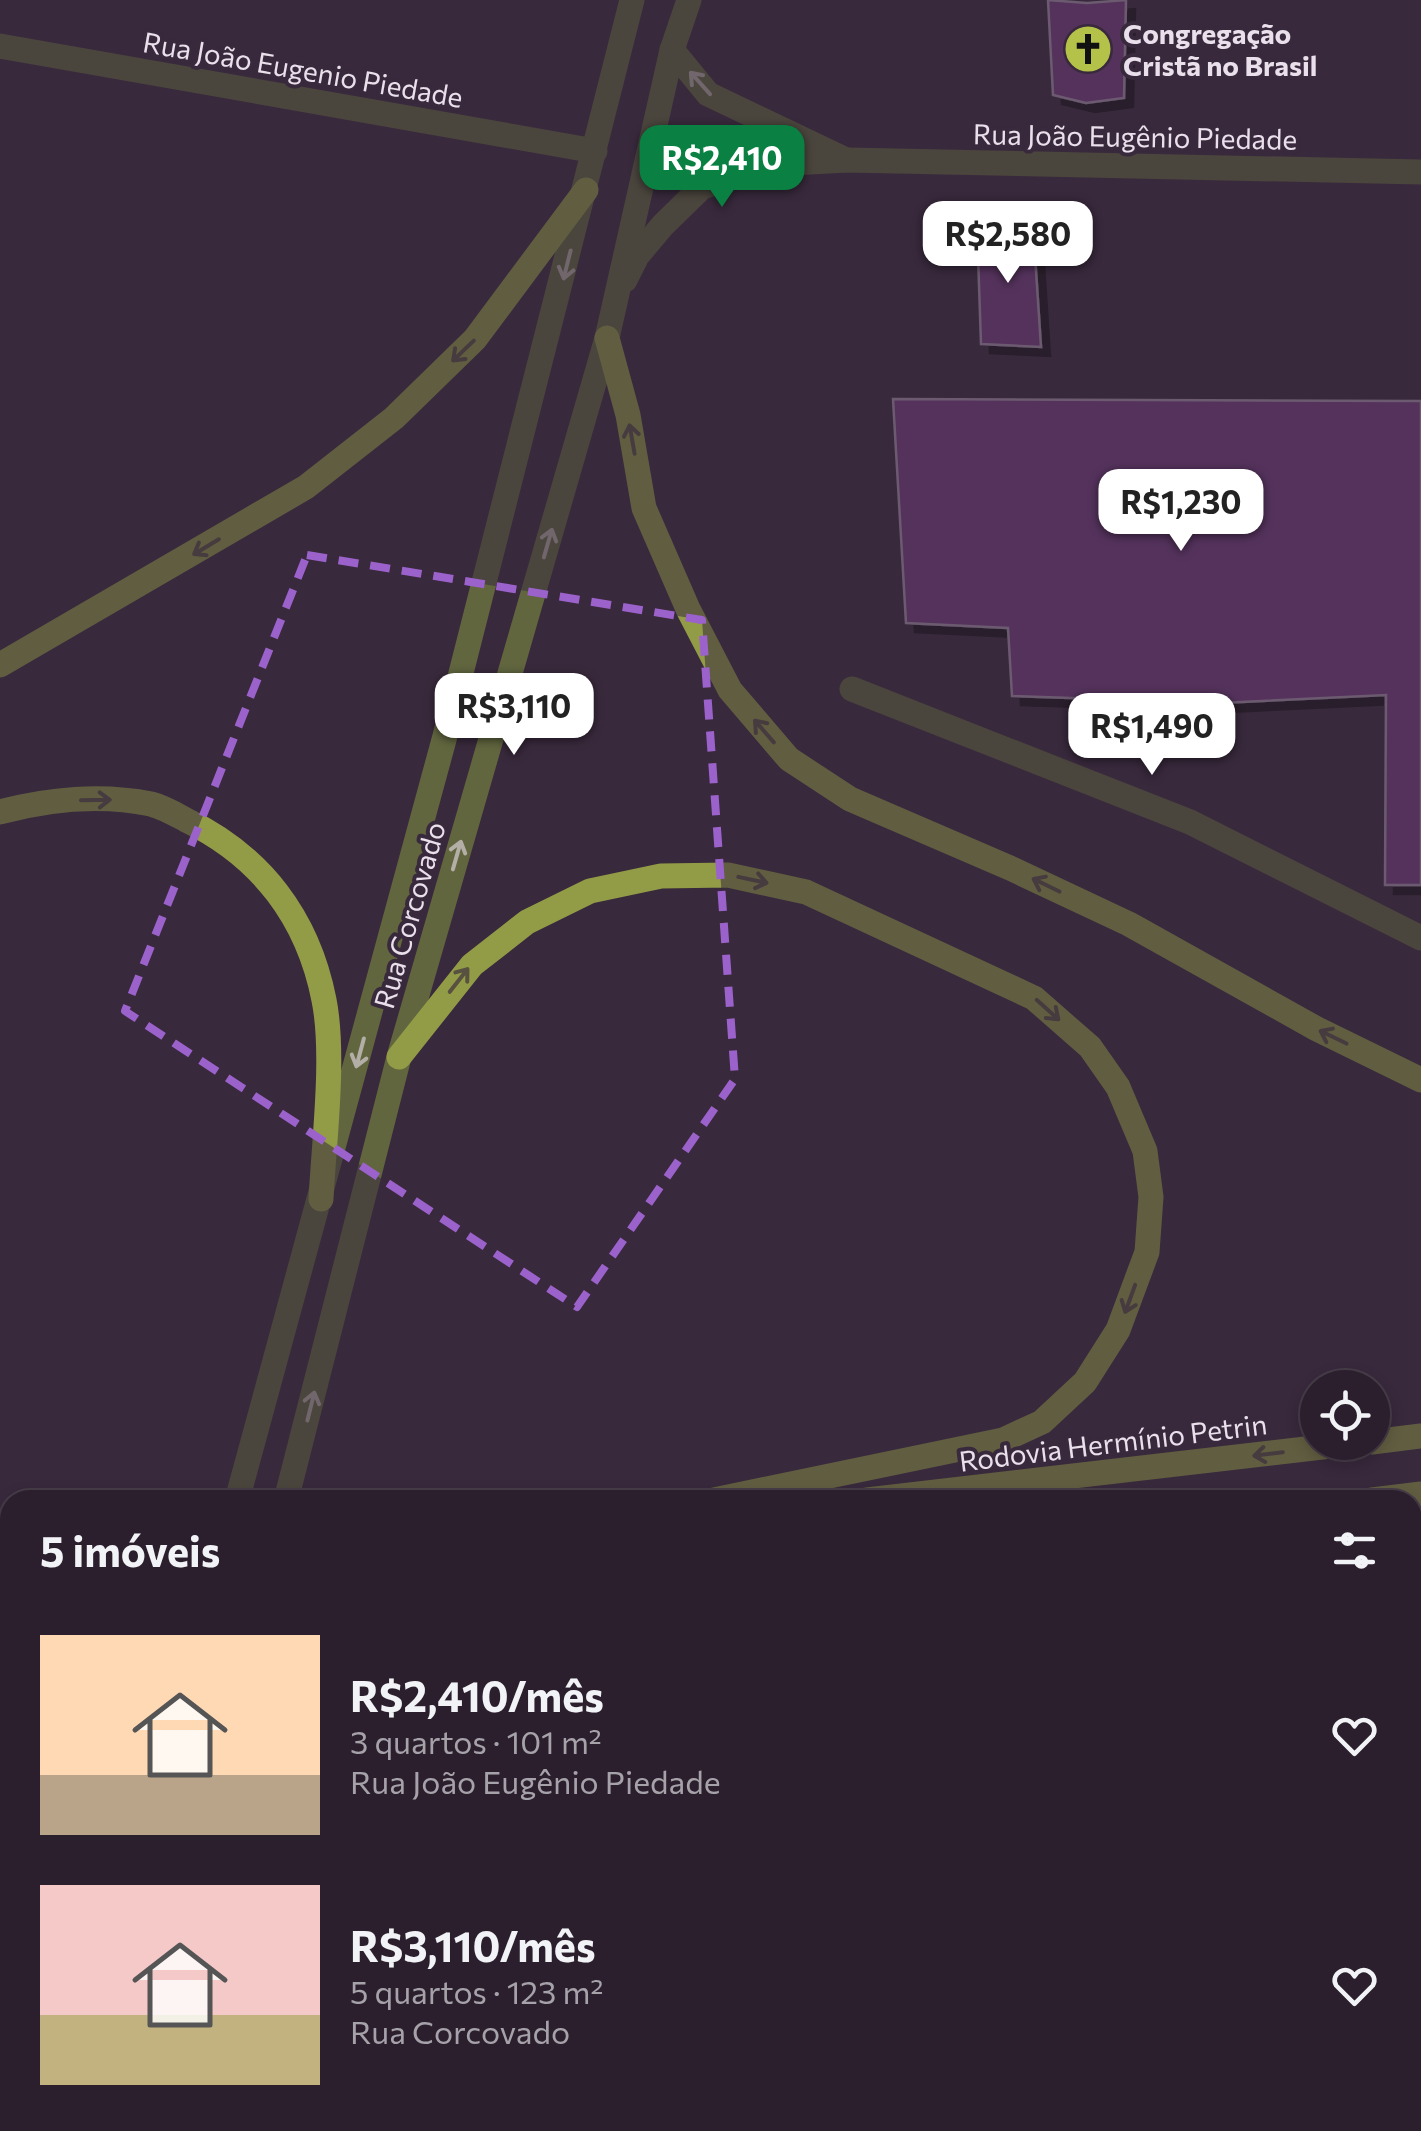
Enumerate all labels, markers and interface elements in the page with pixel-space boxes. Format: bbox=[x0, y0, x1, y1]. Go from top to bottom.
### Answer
place label: Congregação Cristã no Brasil bbox=[1123, 16, 1317, 82]
church icon: Congregação Cristã no Brasil bbox=[1062, 23, 1114, 75]
street label: Rua João Eugenio Piedade bbox=[140, 24, 466, 114]
one-way arrow bbox=[688, 71, 711, 96]
street label: Rua João Eugênio Piedade bbox=[973, 116, 1297, 156]
pin: R$2,410 bbox=[630, 125, 814, 210]
text: R$2,410 bbox=[662, 137, 782, 177]
pin: R$2,580 bbox=[916, 201, 1100, 286]
text: R$2,580 bbox=[945, 213, 1071, 253]
one-way arrow bbox=[556, 248, 575, 280]
one-way arrow bbox=[451, 338, 475, 362]
one-way arrow bbox=[622, 423, 641, 456]
pin: R$1,230 bbox=[1089, 469, 1273, 554]
text: R$1,230 bbox=[1120, 481, 1242, 521]
one-way arrow bbox=[540, 528, 558, 559]
one-way arrow bbox=[192, 537, 221, 557]
pin: R$3,110 bbox=[422, 673, 606, 758]
text: R$3,110 bbox=[457, 685, 571, 725]
pin: R$1,490 bbox=[1060, 693, 1244, 778]
text: R$1,490 bbox=[1090, 705, 1214, 745]
one-way arrow bbox=[754, 718, 776, 744]
one-way arrow bbox=[80, 790, 112, 810]
street label: Rua Corcovado bbox=[366, 818, 452, 1012]
one-way arrow bbox=[449, 840, 468, 871]
one-way arrow bbox=[736, 872, 768, 890]
one-way arrow bbox=[1032, 875, 1062, 894]
one-way arrow bbox=[448, 968, 470, 994]
one-way arrow bbox=[1035, 999, 1060, 1022]
one-way arrow bbox=[1319, 1027, 1349, 1046]
one-way arrow bbox=[350, 1037, 369, 1068]
one-way arrow bbox=[1120, 1282, 1138, 1313]
map controls bbox=[1300, 1370, 1390, 1460]
button: locate bbox=[1300, 1370, 1390, 1460]
one-way arrow bbox=[302, 1391, 321, 1422]
street label: Rodovia Hermínio Petrin bbox=[957, 1406, 1269, 1478]
one-way arrow bbox=[1252, 1445, 1284, 1464]
icon: filters bbox=[1327, 1523, 1382, 1578]
text: 5 imóveis bbox=[40, 1524, 220, 1576]
text: R$2,410/mês bbox=[350, 1669, 604, 1721]
icon: home bbox=[120, 1675, 240, 1795]
icon: heart bbox=[1327, 1708, 1382, 1763]
text: 3 quartos · 101 m² bbox=[350, 1721, 602, 1761]
text: Rua João Eugênio Piedade bbox=[350, 1761, 721, 1801]
text: R$3,110/mês bbox=[350, 1919, 596, 1971]
icon: home bbox=[120, 1925, 240, 2045]
icon: heart bbox=[1327, 1958, 1382, 2013]
text: 5 quartos · 123 m² bbox=[350, 1971, 603, 2011]
text: Rua Corcovado bbox=[350, 2011, 570, 2051]

